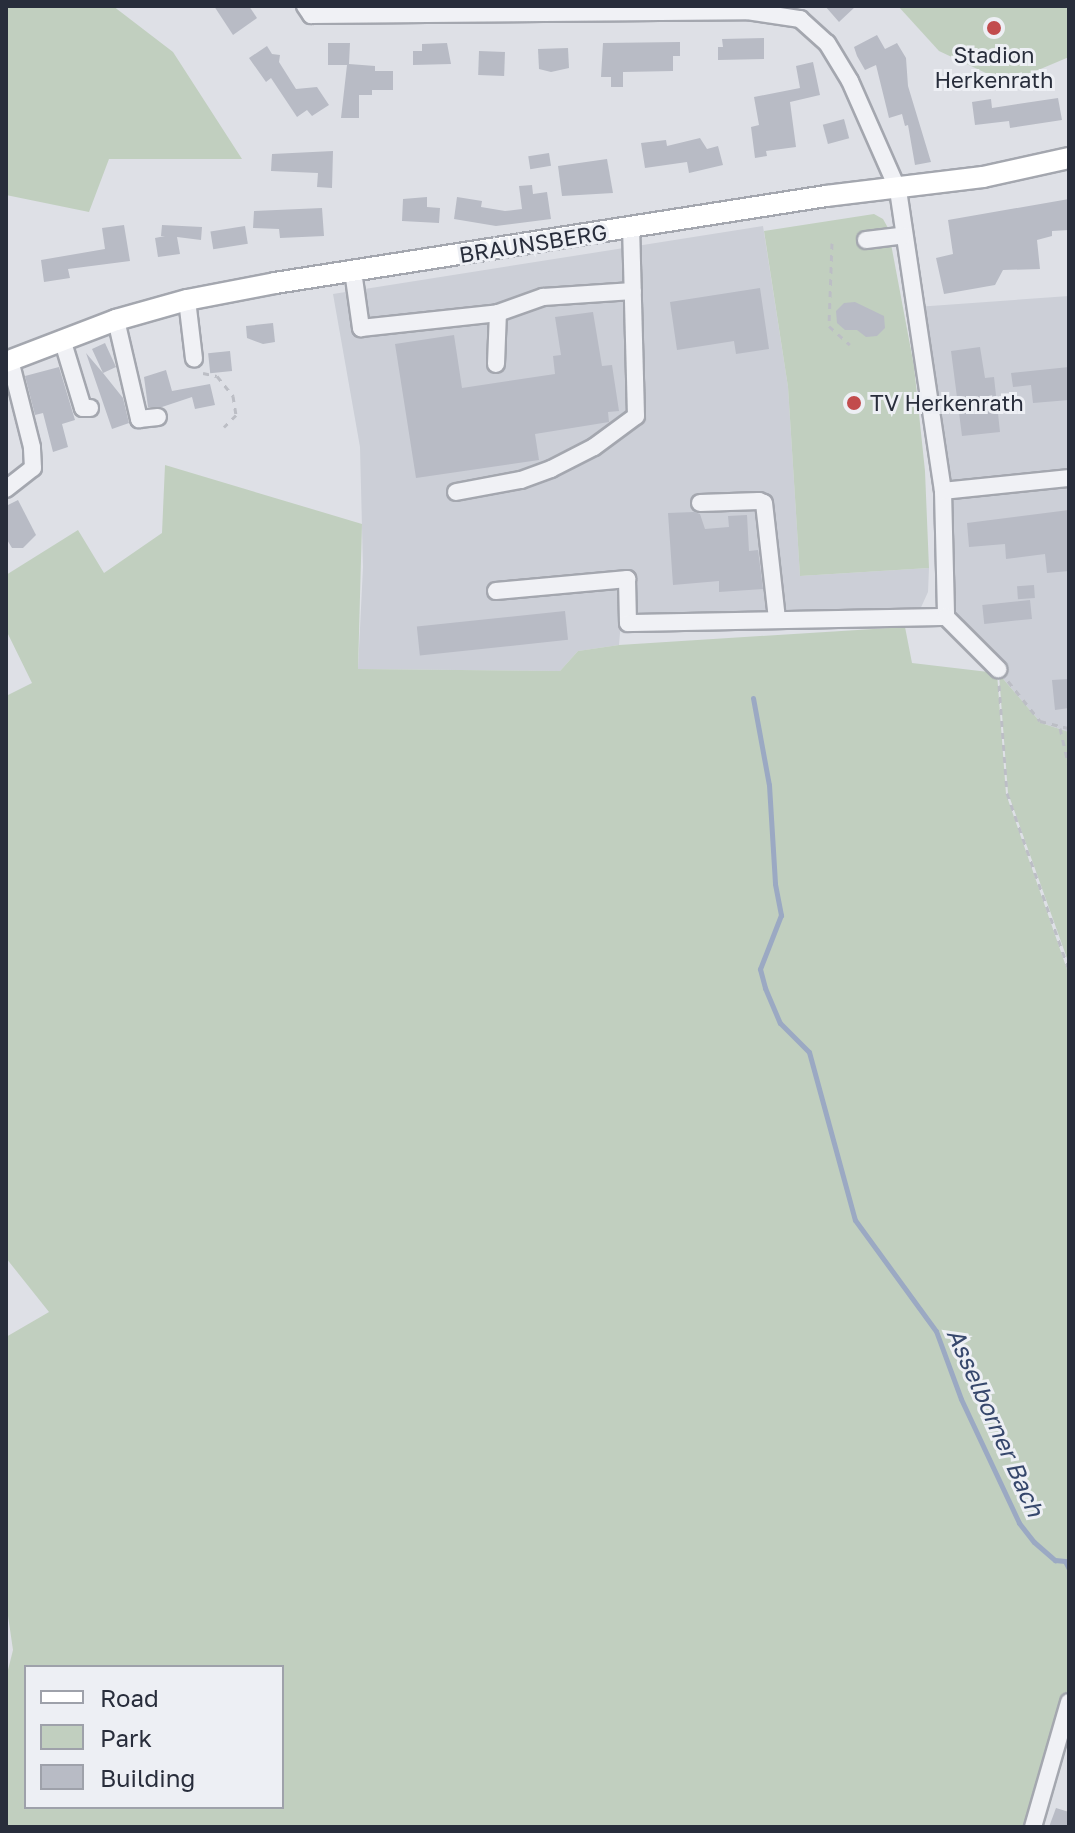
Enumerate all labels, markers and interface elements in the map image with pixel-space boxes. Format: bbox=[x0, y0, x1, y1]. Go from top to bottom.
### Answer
marker: Stadion Herkenrath bbox=[985, 19, 1003, 37]
place label: Stadion Herkenrath bbox=[934, 41, 1054, 92]
street label: BRAUNSBERG bbox=[457, 218, 609, 268]
place label: TV Herkenrath bbox=[870, 390, 1024, 416]
marker: TV Herkenrath bbox=[845, 394, 863, 412]
water label: Asselborner Bach bbox=[942, 1323, 1050, 1521]
legend bbox=[24, 1665, 284, 1809]
text: Road bbox=[100, 1683, 159, 1712]
text: Park bbox=[100, 1723, 152, 1752]
text: Building bbox=[100, 1763, 195, 1792]

